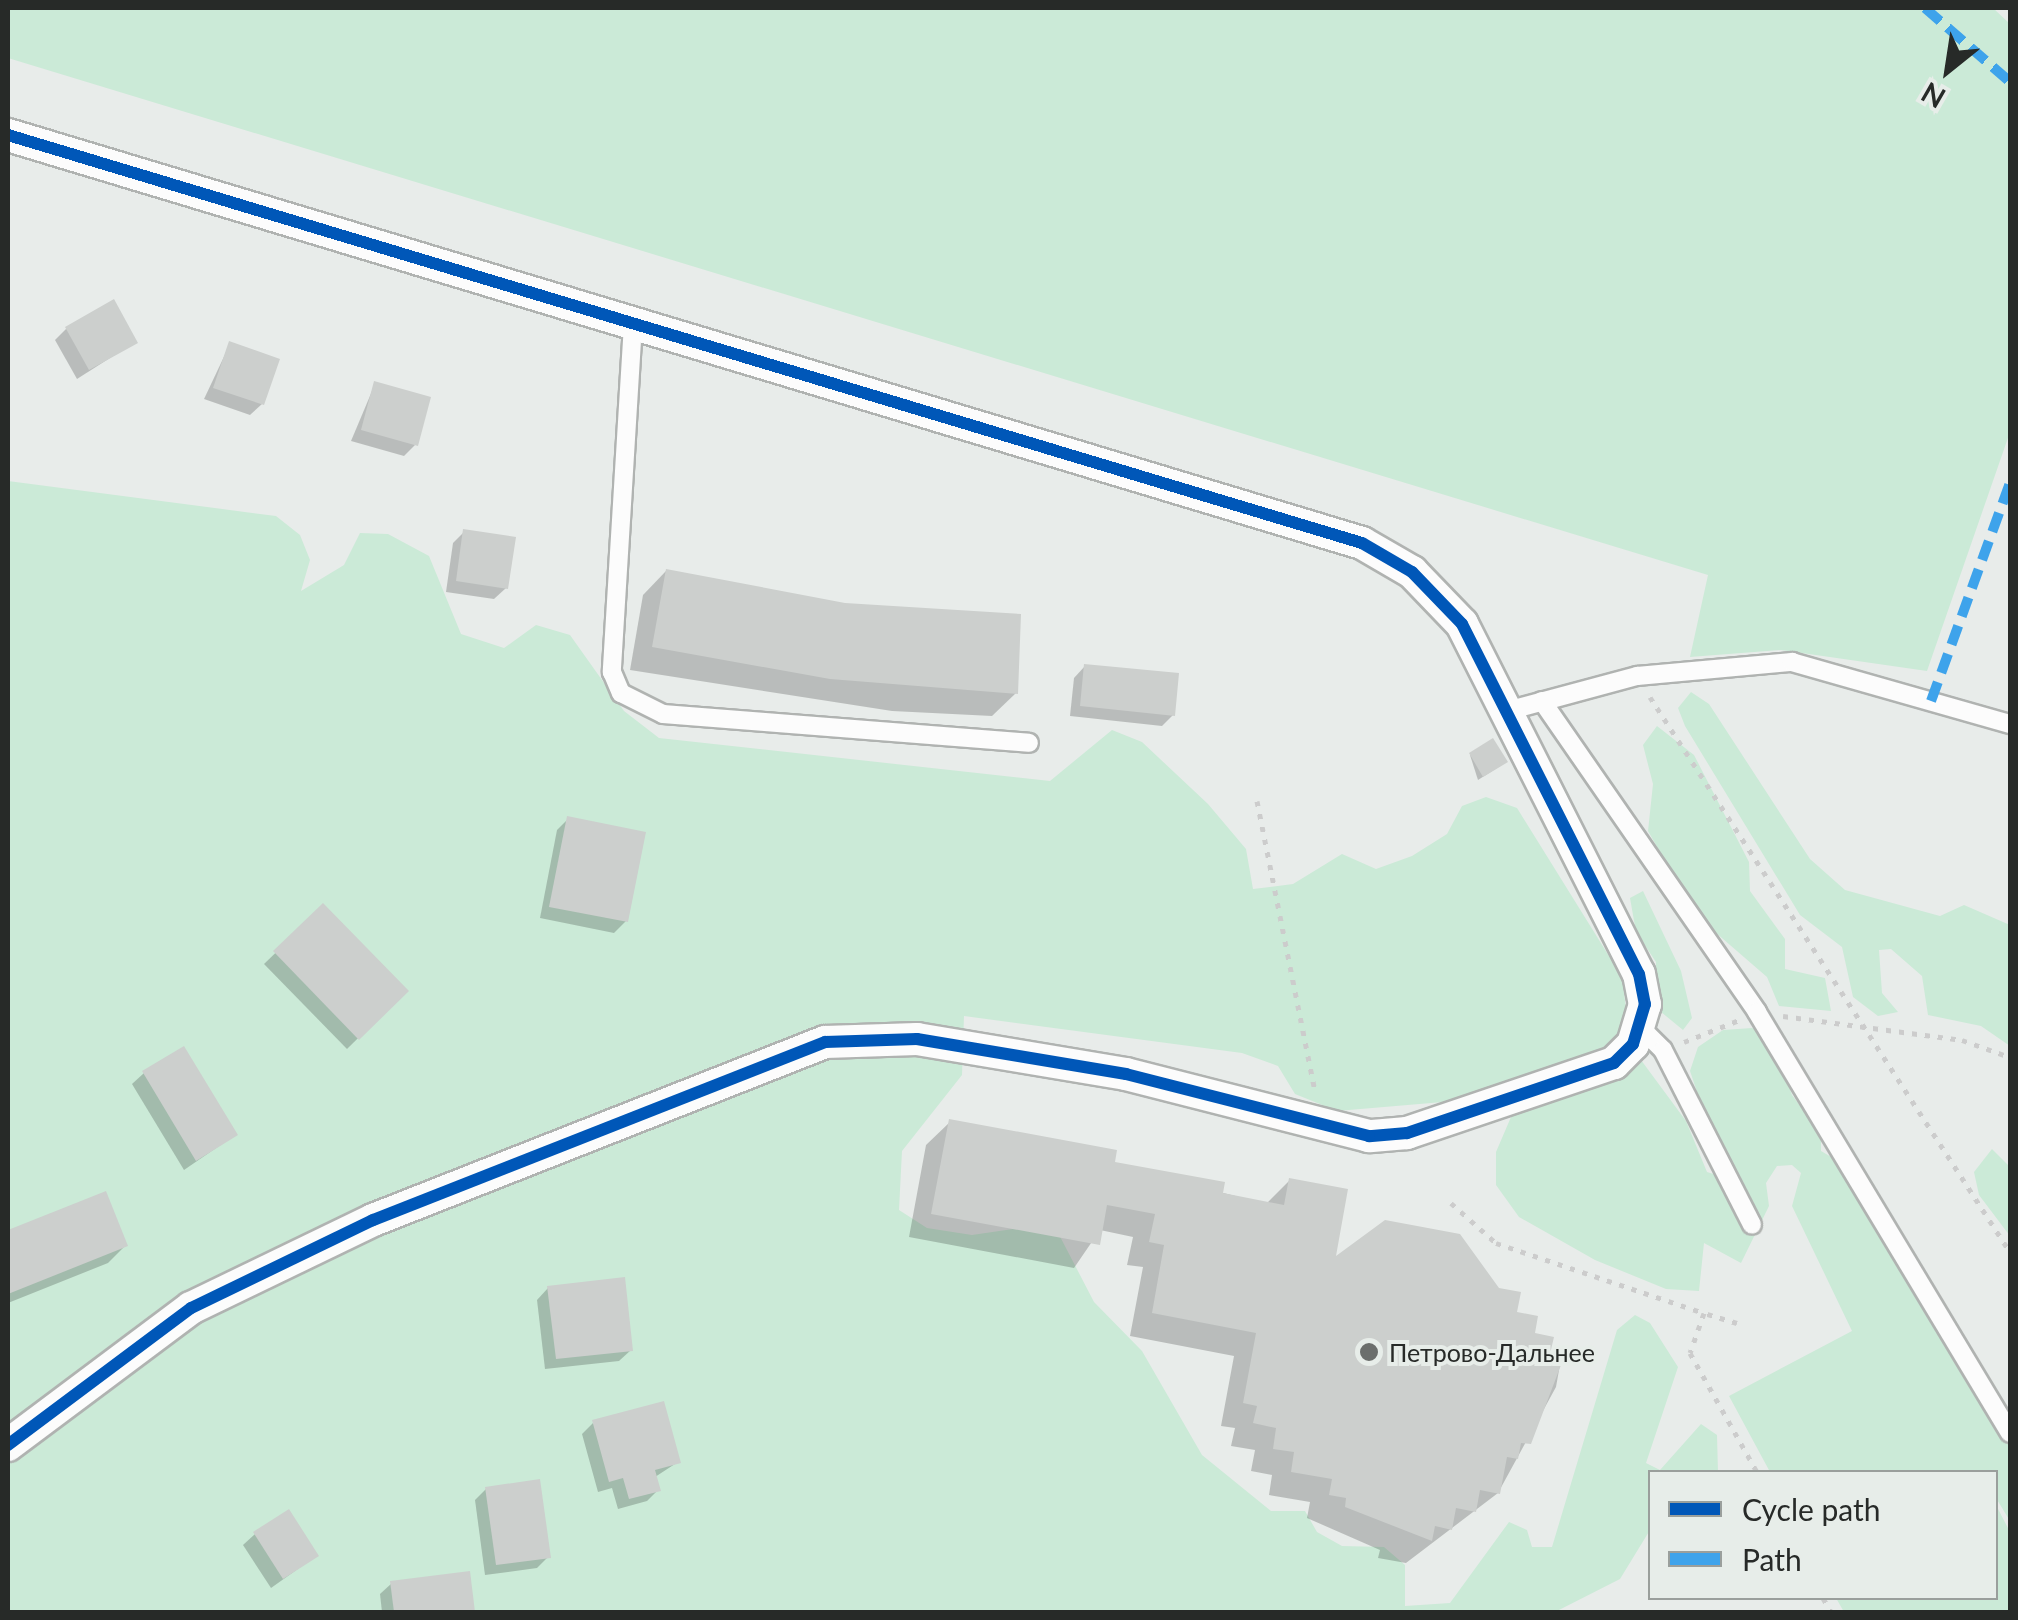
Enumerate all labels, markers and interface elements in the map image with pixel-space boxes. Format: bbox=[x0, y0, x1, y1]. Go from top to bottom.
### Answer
north arrow bbox=[1898, 20, 1998, 120]
text: N bbox=[1915, 76, 1951, 116]
place label: Петрово-Дальнее bbox=[1389, 1337, 1595, 1367]
marker: Петрово-Дальнее bbox=[1358, 1341, 1380, 1363]
legend bbox=[1648, 1470, 1998, 1600]
text: Cycle path bbox=[1742, 1491, 1881, 1527]
text: Path bbox=[1742, 1541, 1802, 1577]

